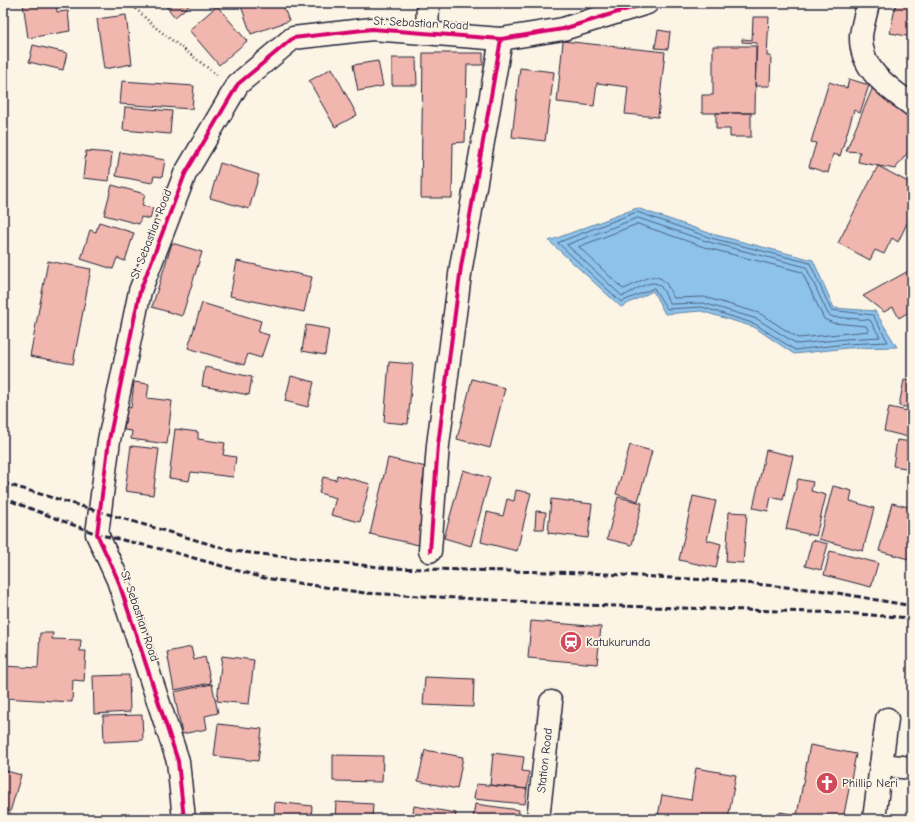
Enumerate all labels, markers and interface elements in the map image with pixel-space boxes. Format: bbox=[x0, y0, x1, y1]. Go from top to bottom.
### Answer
street label: St. Sebastian Road bbox=[373, 14, 469, 32]
street label: St. Sebastian Road bbox=[127, 187, 175, 281]
street label: St. Sebastian Road bbox=[118, 569, 162, 663]
station icon: Katukurunda bbox=[558, 629, 584, 655]
place label: Katukurunda bbox=[586, 635, 651, 649]
street label: Station Road bbox=[534, 727, 555, 793]
church icon: Phillip Neri bbox=[814, 770, 840, 796]
place label: Phillip Neri bbox=[842, 776, 898, 790]

